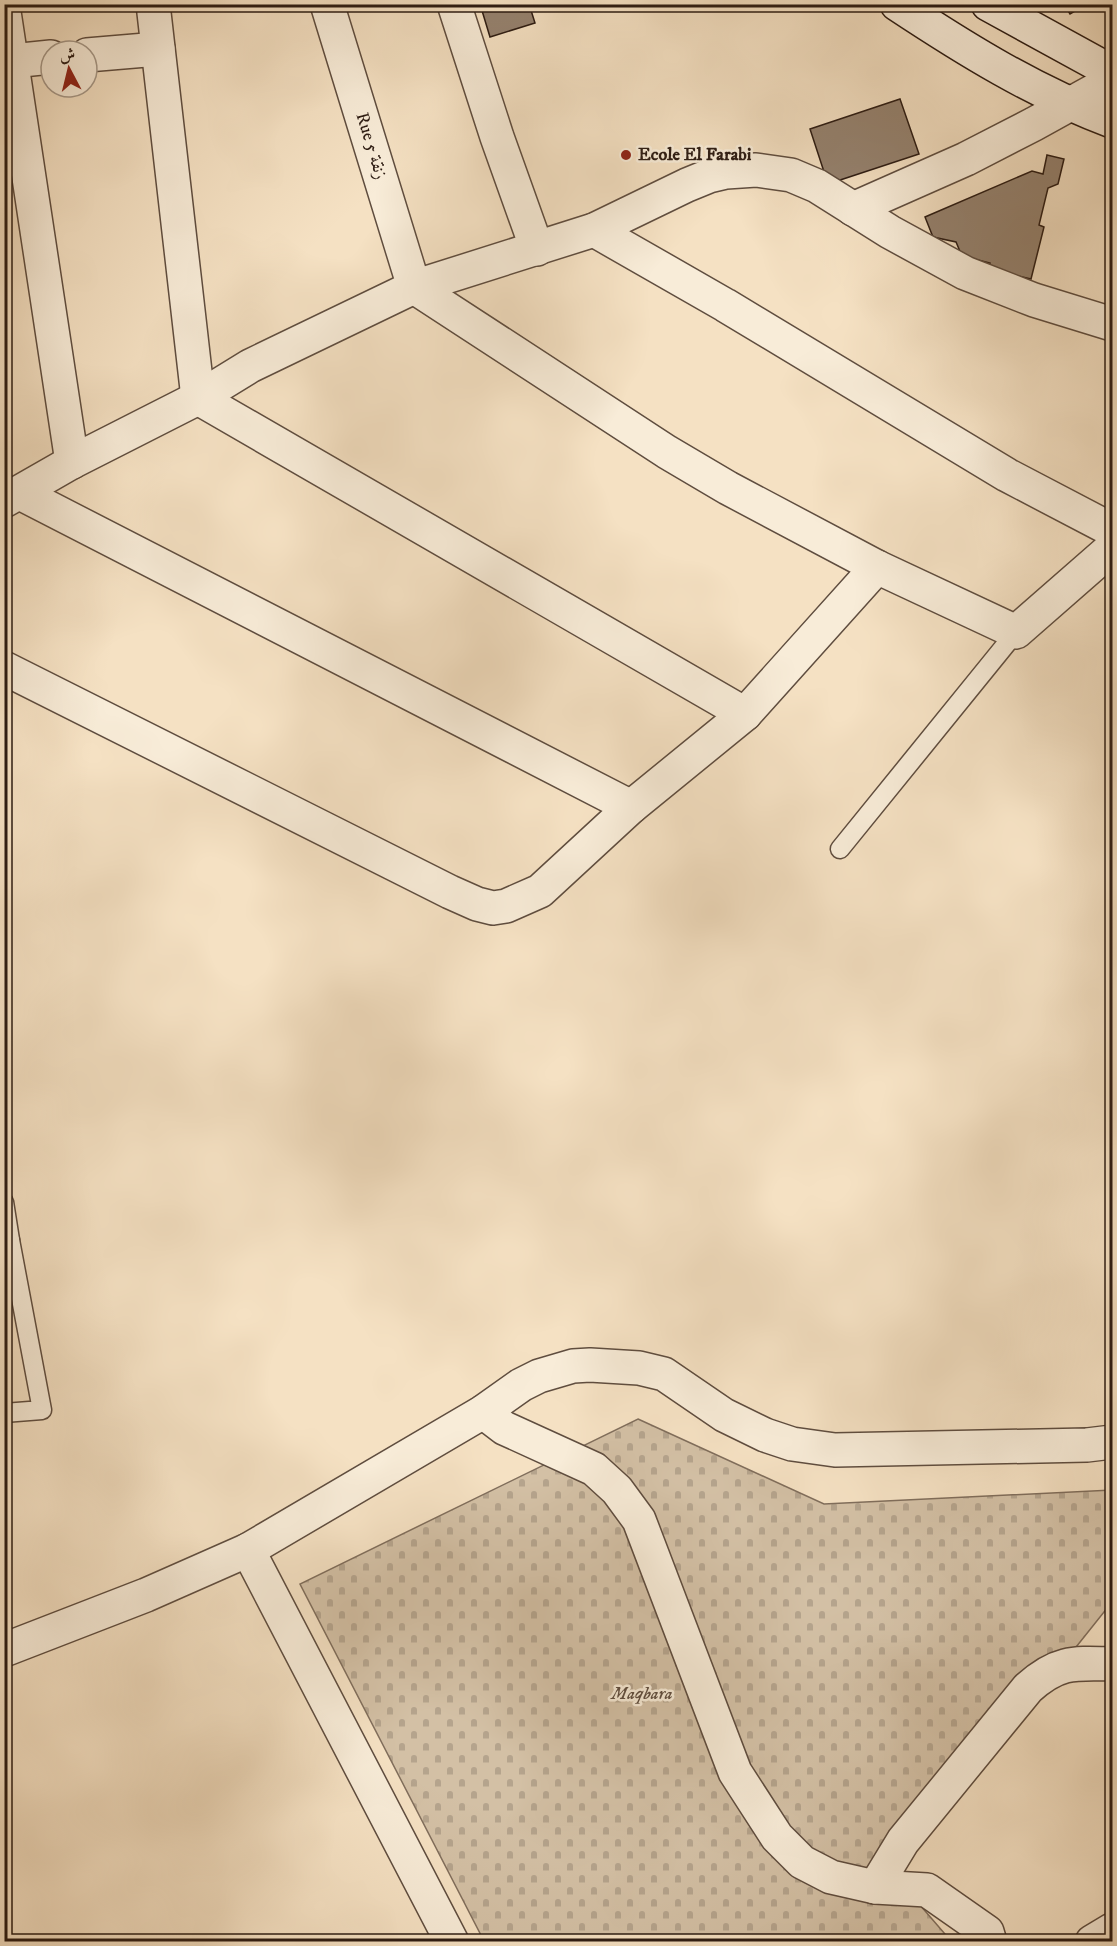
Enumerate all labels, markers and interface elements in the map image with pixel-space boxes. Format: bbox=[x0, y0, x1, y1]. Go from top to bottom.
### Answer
north arrow bbox=[39, 39, 99, 99]
text: ش bbox=[58, 44, 76, 66]
street label: Rue 5 زنقة bbox=[350, 110, 392, 182]
place label: Ecole El Farabi bbox=[638, 144, 752, 166]
marker: Ecole El Farabi bbox=[619, 148, 633, 162]
park label: Maqbara bbox=[609, 1683, 673, 1705]

